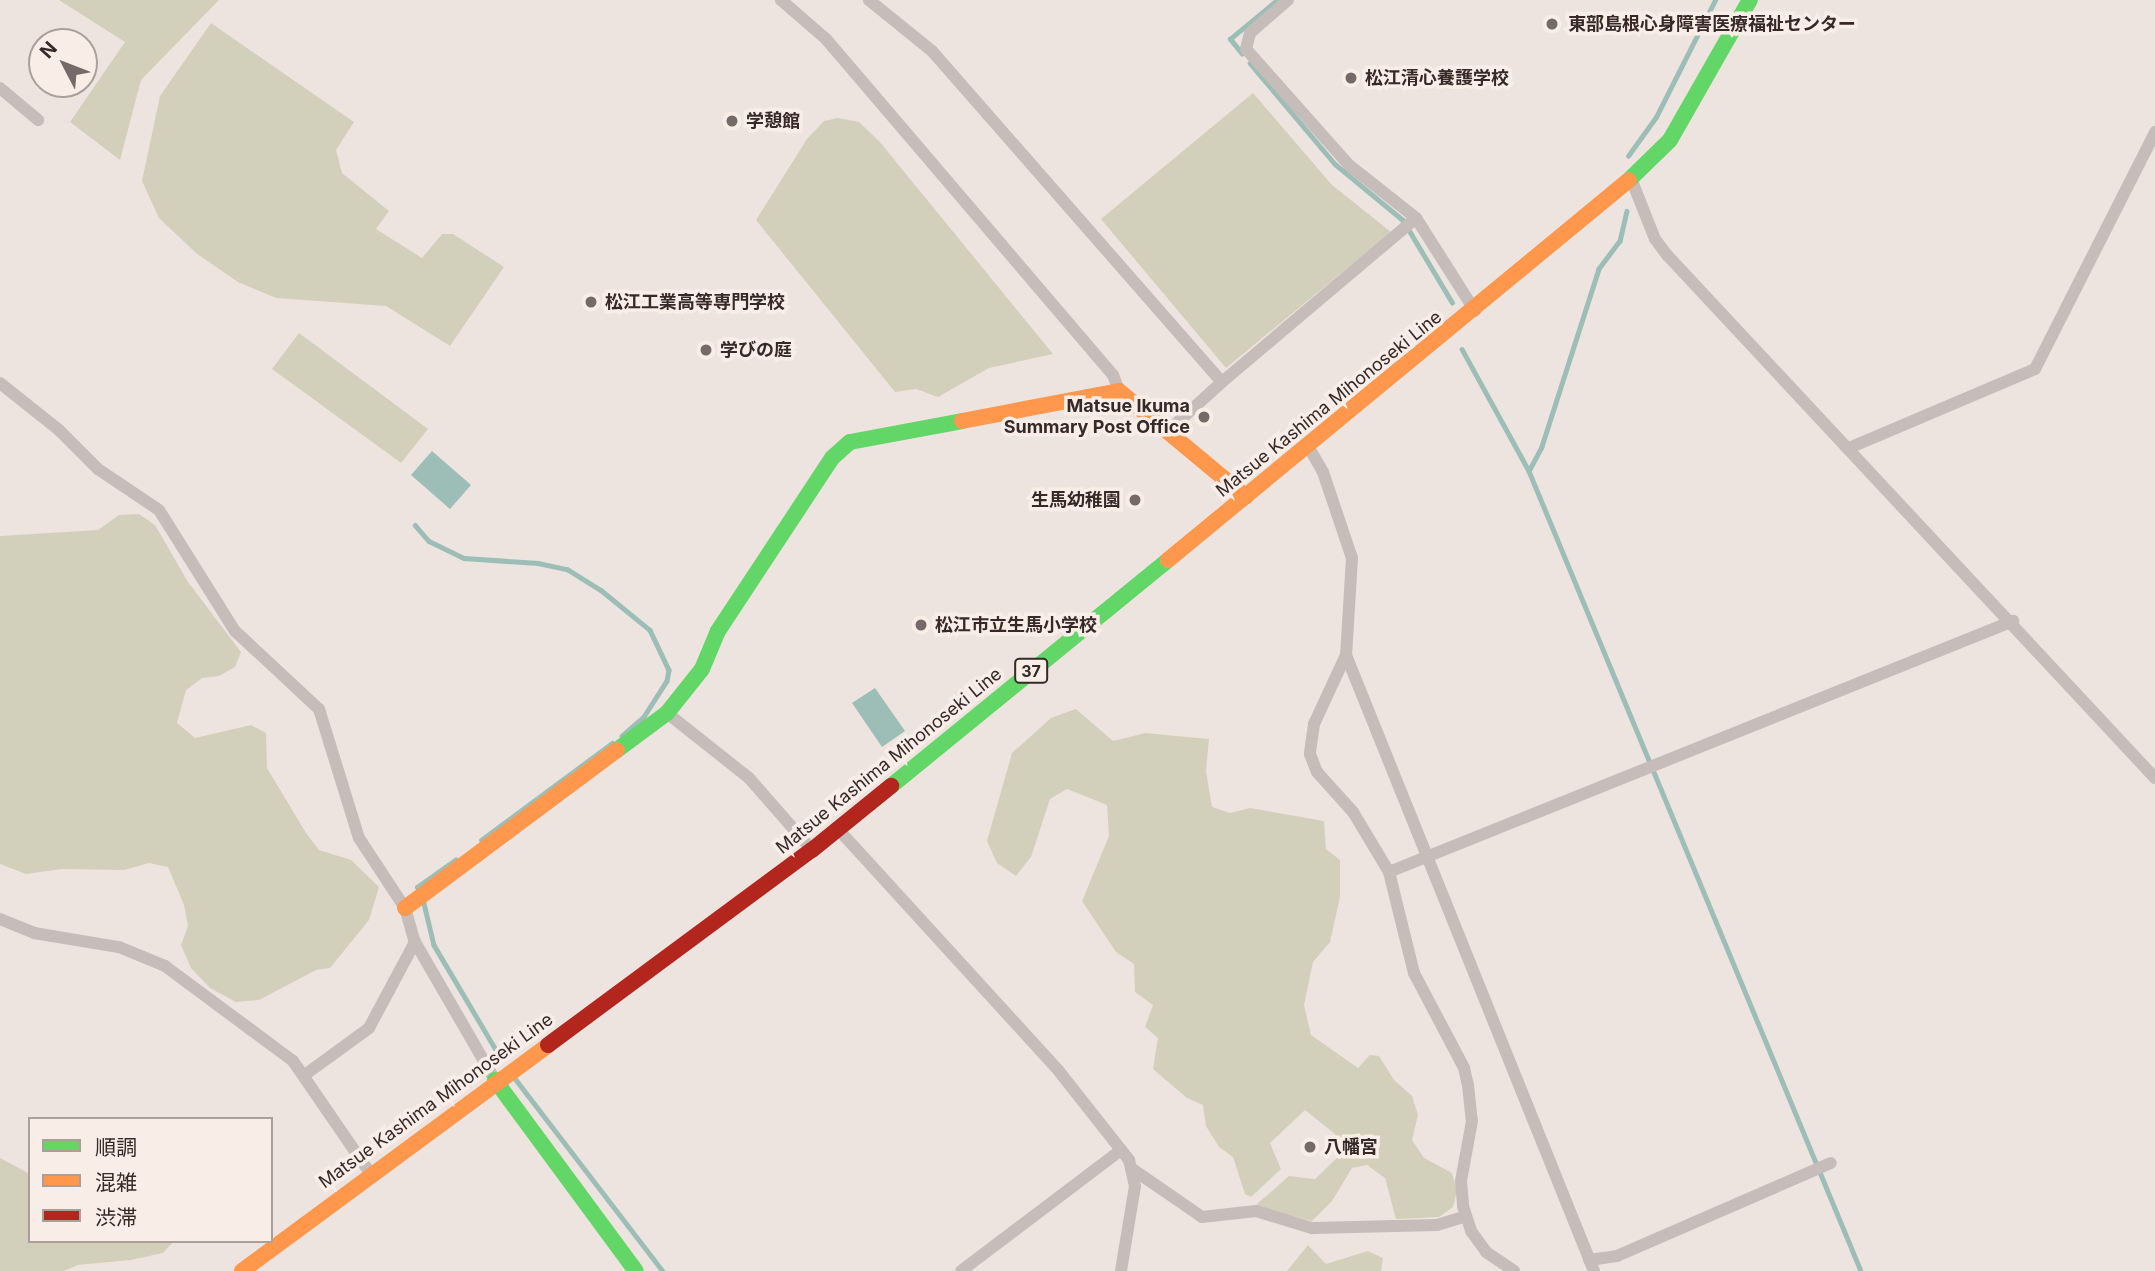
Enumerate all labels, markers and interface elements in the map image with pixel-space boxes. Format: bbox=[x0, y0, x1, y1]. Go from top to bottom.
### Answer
place label: 東部島根心身障害医療福祉センター bbox=[1568, 13, 1856, 35]
marker: 東部島根心身障害医療福祉センター bbox=[1542, 14, 1562, 34]
north arrow bbox=[28, 28, 98, 98]
text: N bbox=[35, 37, 62, 63]
place label: 松江清心養護学校 bbox=[1365, 67, 1509, 89]
marker: 松江清心養護学校 bbox=[1343, 70, 1359, 86]
place label: 学憩館 bbox=[746, 110, 800, 132]
marker: 学憩館 bbox=[724, 113, 740, 129]
place label: 松江工業高等専門学校 bbox=[605, 291, 785, 313]
marker: 松江工業高等専門学校 bbox=[583, 294, 599, 310]
street label: Matsue Kashima Mihonoseki Line bbox=[1212, 306, 1446, 502]
place label: 学びの庭 bbox=[720, 339, 792, 361]
marker: 学びの庭 bbox=[698, 342, 714, 358]
place label: Matsue Ikuma Summary Post Office bbox=[1004, 396, 1190, 438]
marker: Matsue Ikuma Summary Post Office bbox=[1196, 409, 1212, 425]
place label: 生馬幼稚園 bbox=[1031, 489, 1121, 511]
marker: 生馬幼稚園 bbox=[1127, 492, 1143, 508]
place label: 松江市立生馬小学校 bbox=[935, 614, 1097, 636]
marker: 松江市立生馬小学校 bbox=[913, 617, 929, 633]
road number: 37 bbox=[1014, 658, 1048, 684]
street label: Matsue Kashima Mihonoseki Line bbox=[772, 663, 1006, 859]
street label: Matsue Kashima Mihonoseki Line bbox=[315, 1009, 557, 1193]
legend bbox=[28, 1117, 273, 1243]
text: 順調 bbox=[95, 1135, 137, 1160]
place label: 八幡宮 bbox=[1324, 1136, 1378, 1158]
marker: 八幡宮 bbox=[1302, 1139, 1318, 1155]
text: 混雑 bbox=[95, 1170, 137, 1195]
text: 渋滞 bbox=[95, 1205, 137, 1230]

